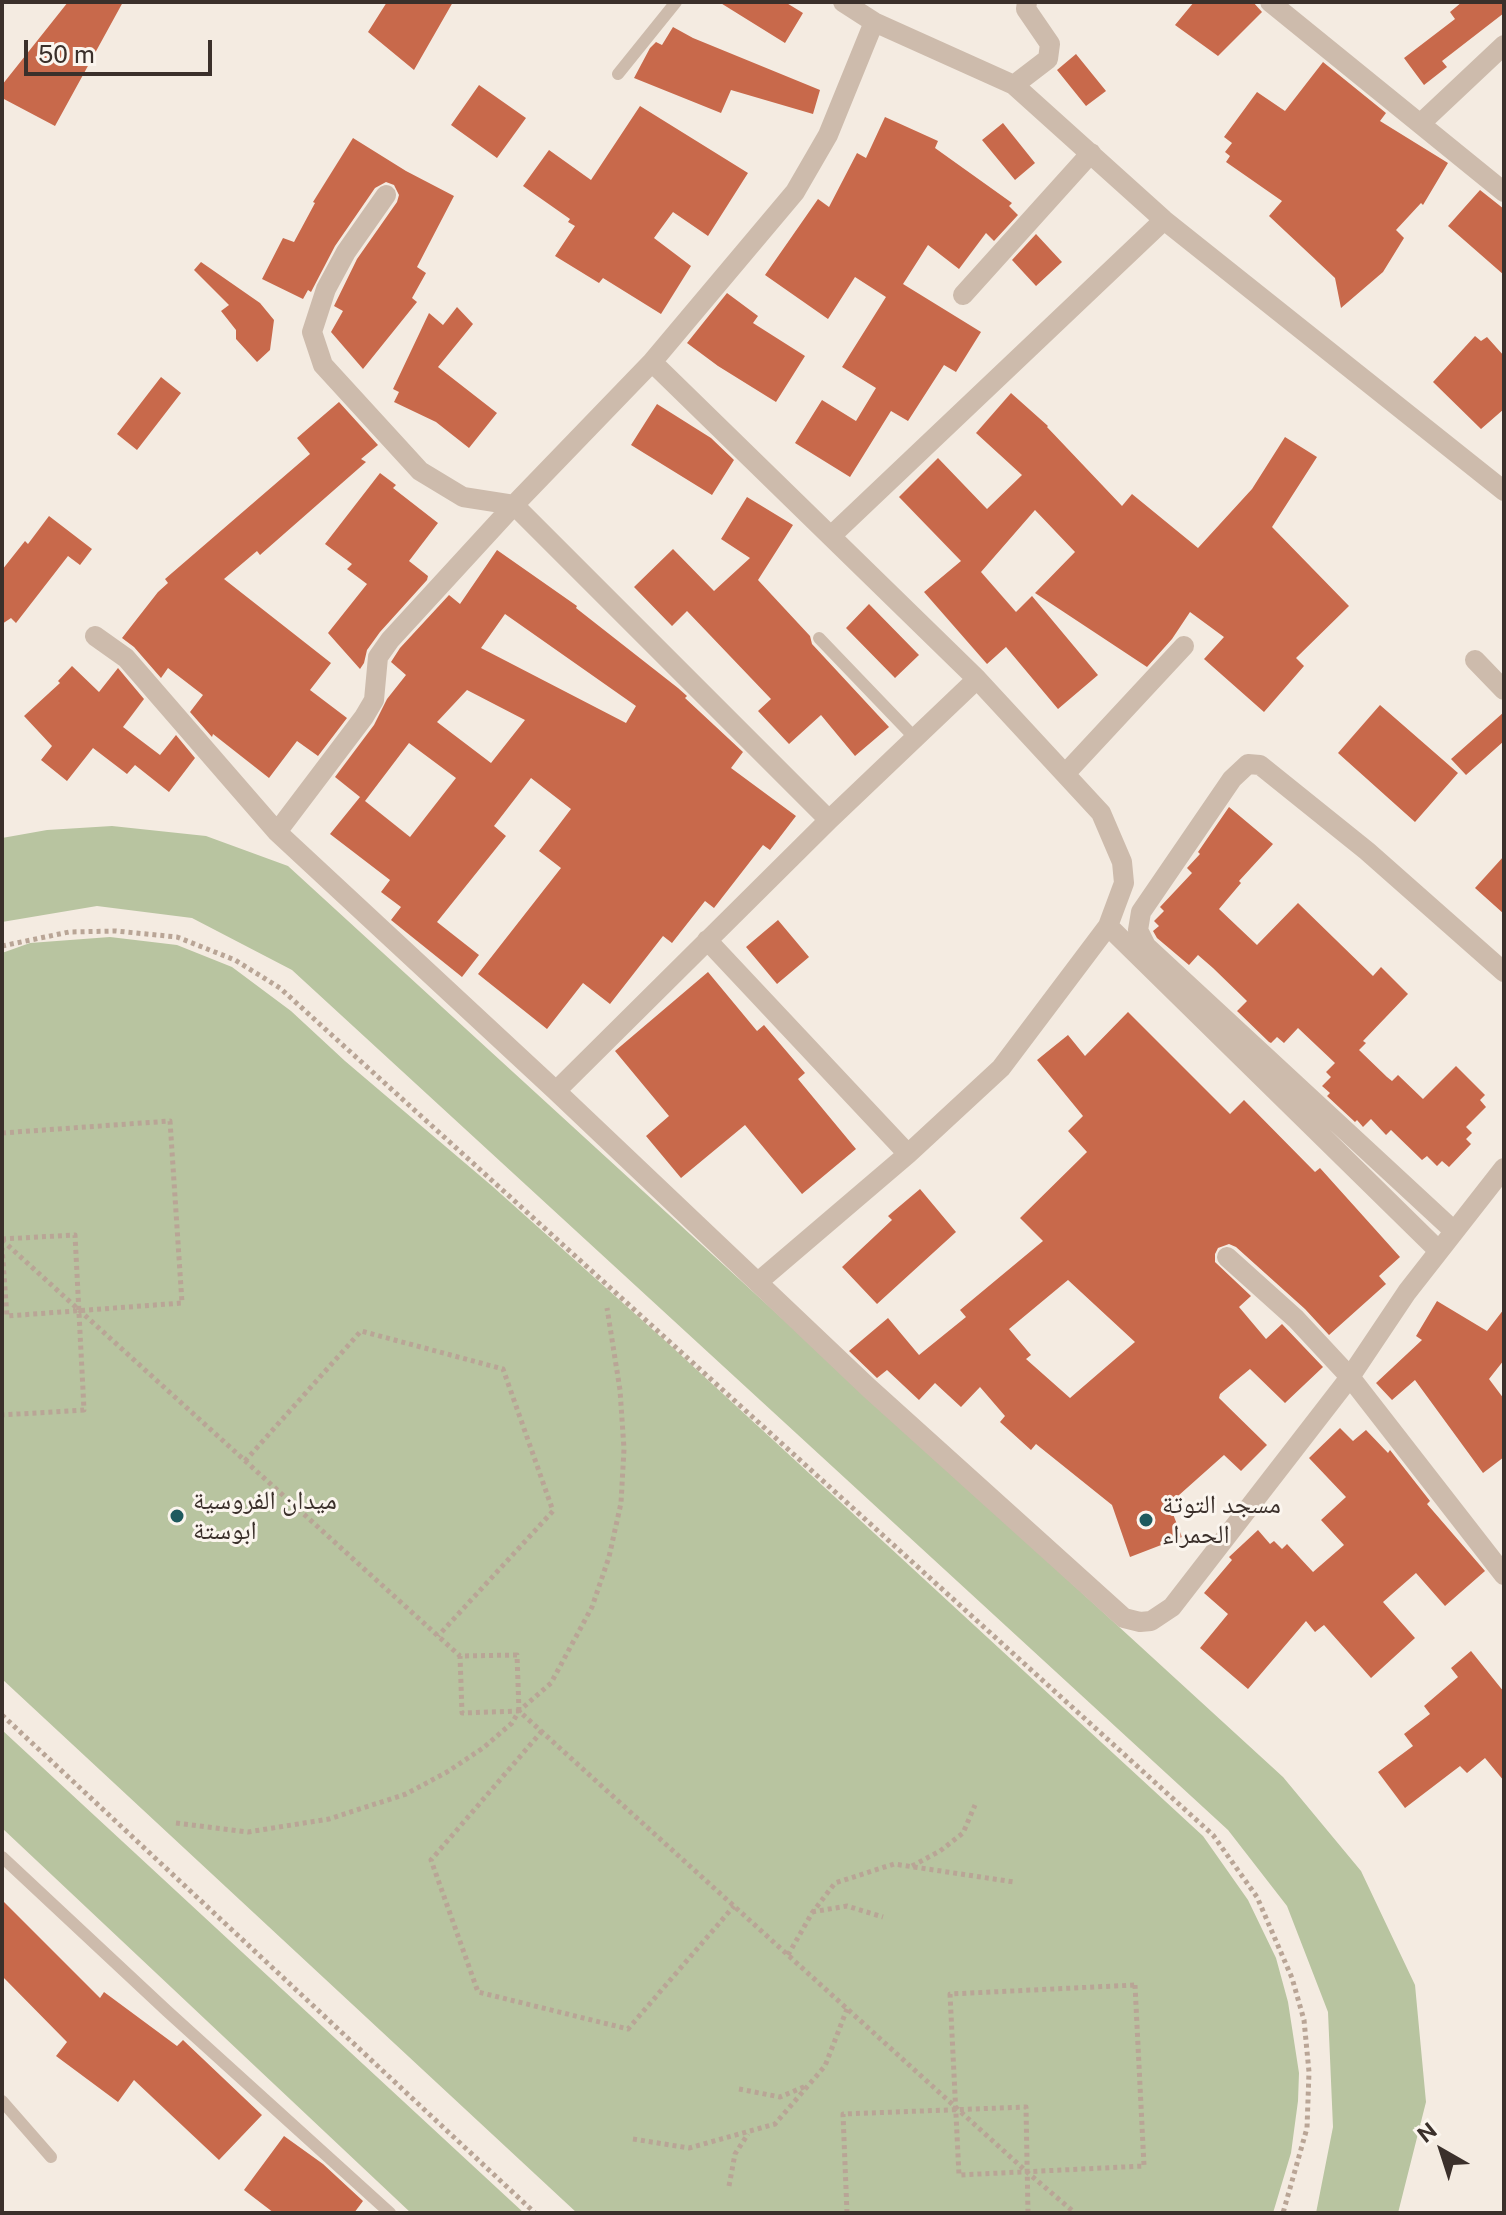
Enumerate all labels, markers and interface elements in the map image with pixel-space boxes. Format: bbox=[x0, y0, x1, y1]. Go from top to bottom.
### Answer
scale bar bbox=[28, 24, 216, 74]
text: 50 m bbox=[38, 40, 95, 68]
place label: ميدان الفروسية ابوستة bbox=[193, 1485, 337, 1546]
place label: مسجد التوتة الحمراء bbox=[1162, 1489, 1281, 1550]
marker: ميدان الفروسية ابوستة bbox=[168, 1507, 186, 1525]
marker: مسجد التوتة الحمراء bbox=[1137, 1511, 1155, 1529]
north arrow bbox=[1402, 2111, 1482, 2191]
text: N bbox=[1412, 2117, 1442, 2148]

